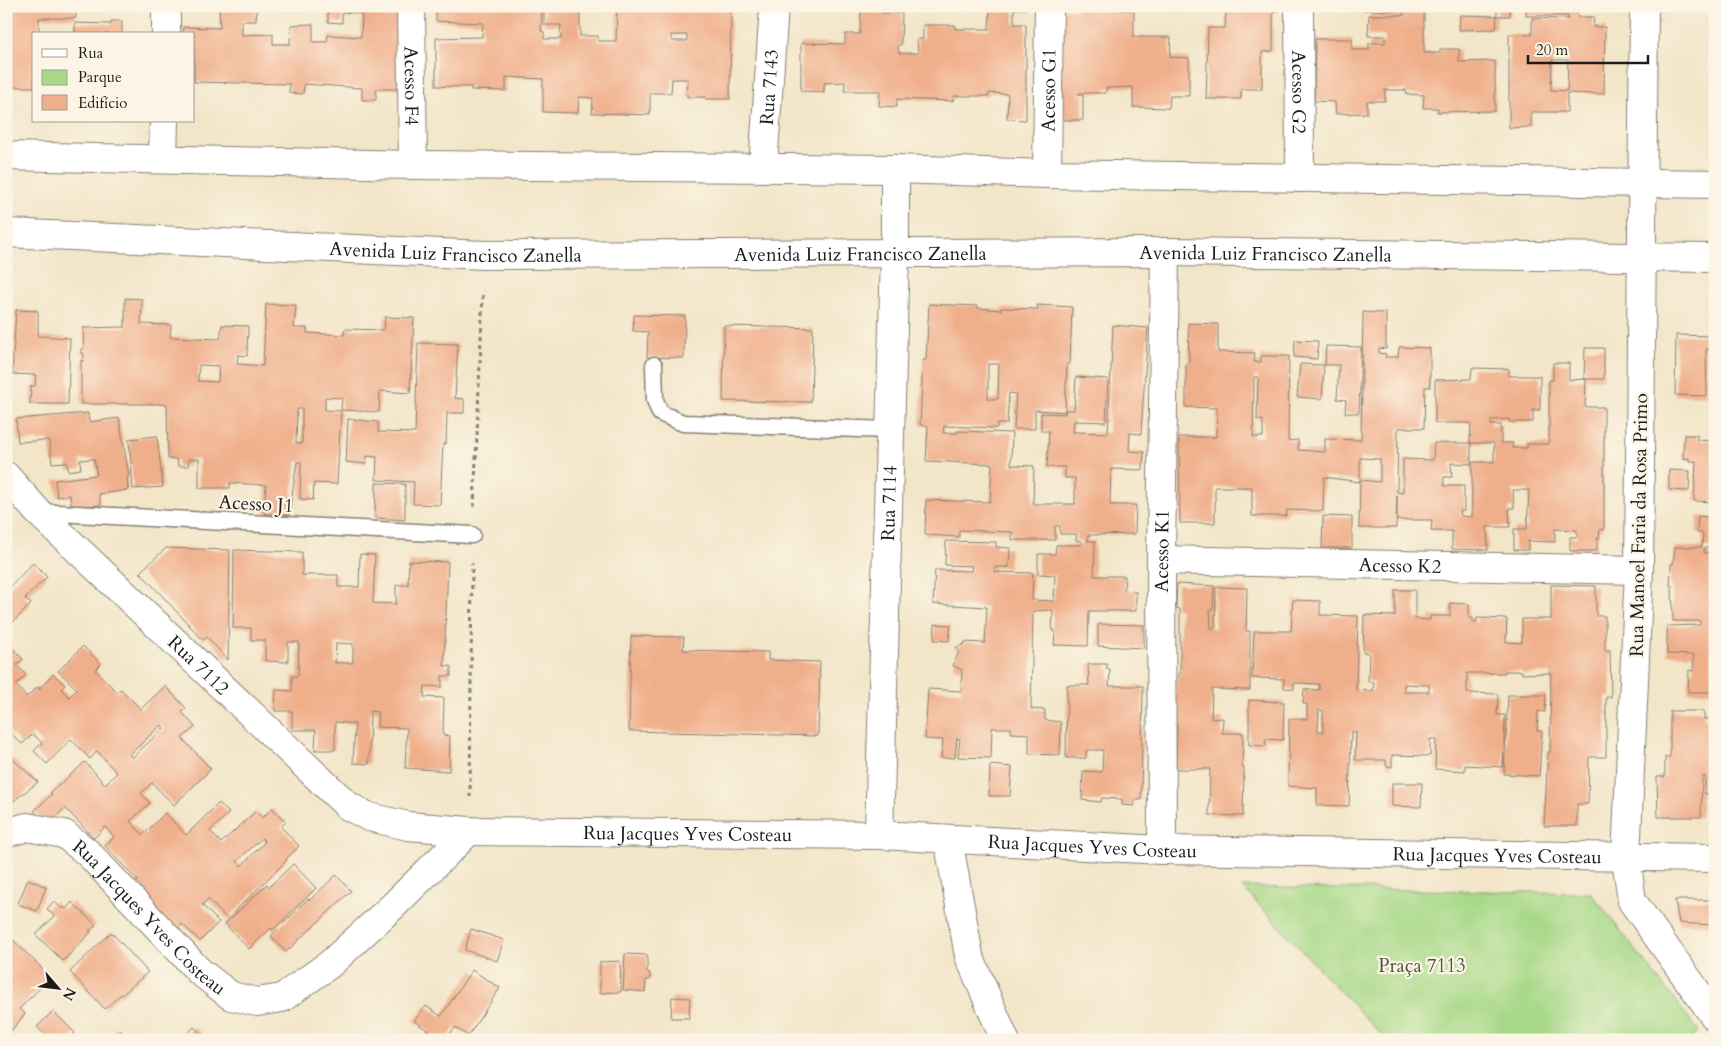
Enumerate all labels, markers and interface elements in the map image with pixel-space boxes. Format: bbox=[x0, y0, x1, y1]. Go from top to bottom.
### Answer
legend bbox=[32, 32, 195, 122]
scale bar bbox=[1528, 32, 1648, 64]
text: 20 m bbox=[1536, 40, 1568, 60]
text: Rua bbox=[78, 43, 104, 63]
street label: Acesso F4 bbox=[398, 46, 425, 126]
street label: Acesso G1 bbox=[1036, 48, 1062, 132]
street label: Rua 7143 bbox=[754, 49, 785, 126]
street label: Acesso G2 bbox=[1285, 50, 1312, 134]
text: Parque bbox=[78, 67, 122, 87]
text: Edifício bbox=[78, 93, 127, 113]
street label: Avenida Luiz Francisco Zanella bbox=[329, 236, 582, 269]
street label: Avenida Luiz Francisco Zanella bbox=[1139, 240, 1392, 268]
street label: Avenida Luiz Francisco Zanella bbox=[734, 241, 987, 268]
street label: Rua Manoel Faria da Rosa Primo bbox=[1624, 393, 1654, 657]
street label: Rua 7114 bbox=[875, 465, 903, 541]
street label: Acesso J1 bbox=[218, 489, 294, 519]
street label: Acesso K1 bbox=[1149, 509, 1176, 592]
street label: Acesso K2 bbox=[1358, 552, 1442, 580]
street label: Rua 7112 bbox=[162, 630, 235, 701]
street label: Rua Jacques Yves Costeau bbox=[583, 820, 792, 848]
street label: Rua Jacques Yves Costeau bbox=[987, 829, 1197, 865]
street label: Rua Jacques Yves Costeau bbox=[67, 834, 231, 1001]
street label: Rua Jacques Yves Costeau bbox=[1392, 841, 1602, 870]
park label: Praça 7113 bbox=[1378, 953, 1466, 979]
north arrow bbox=[32, 964, 82, 1014]
text: N bbox=[58, 984, 80, 1004]

